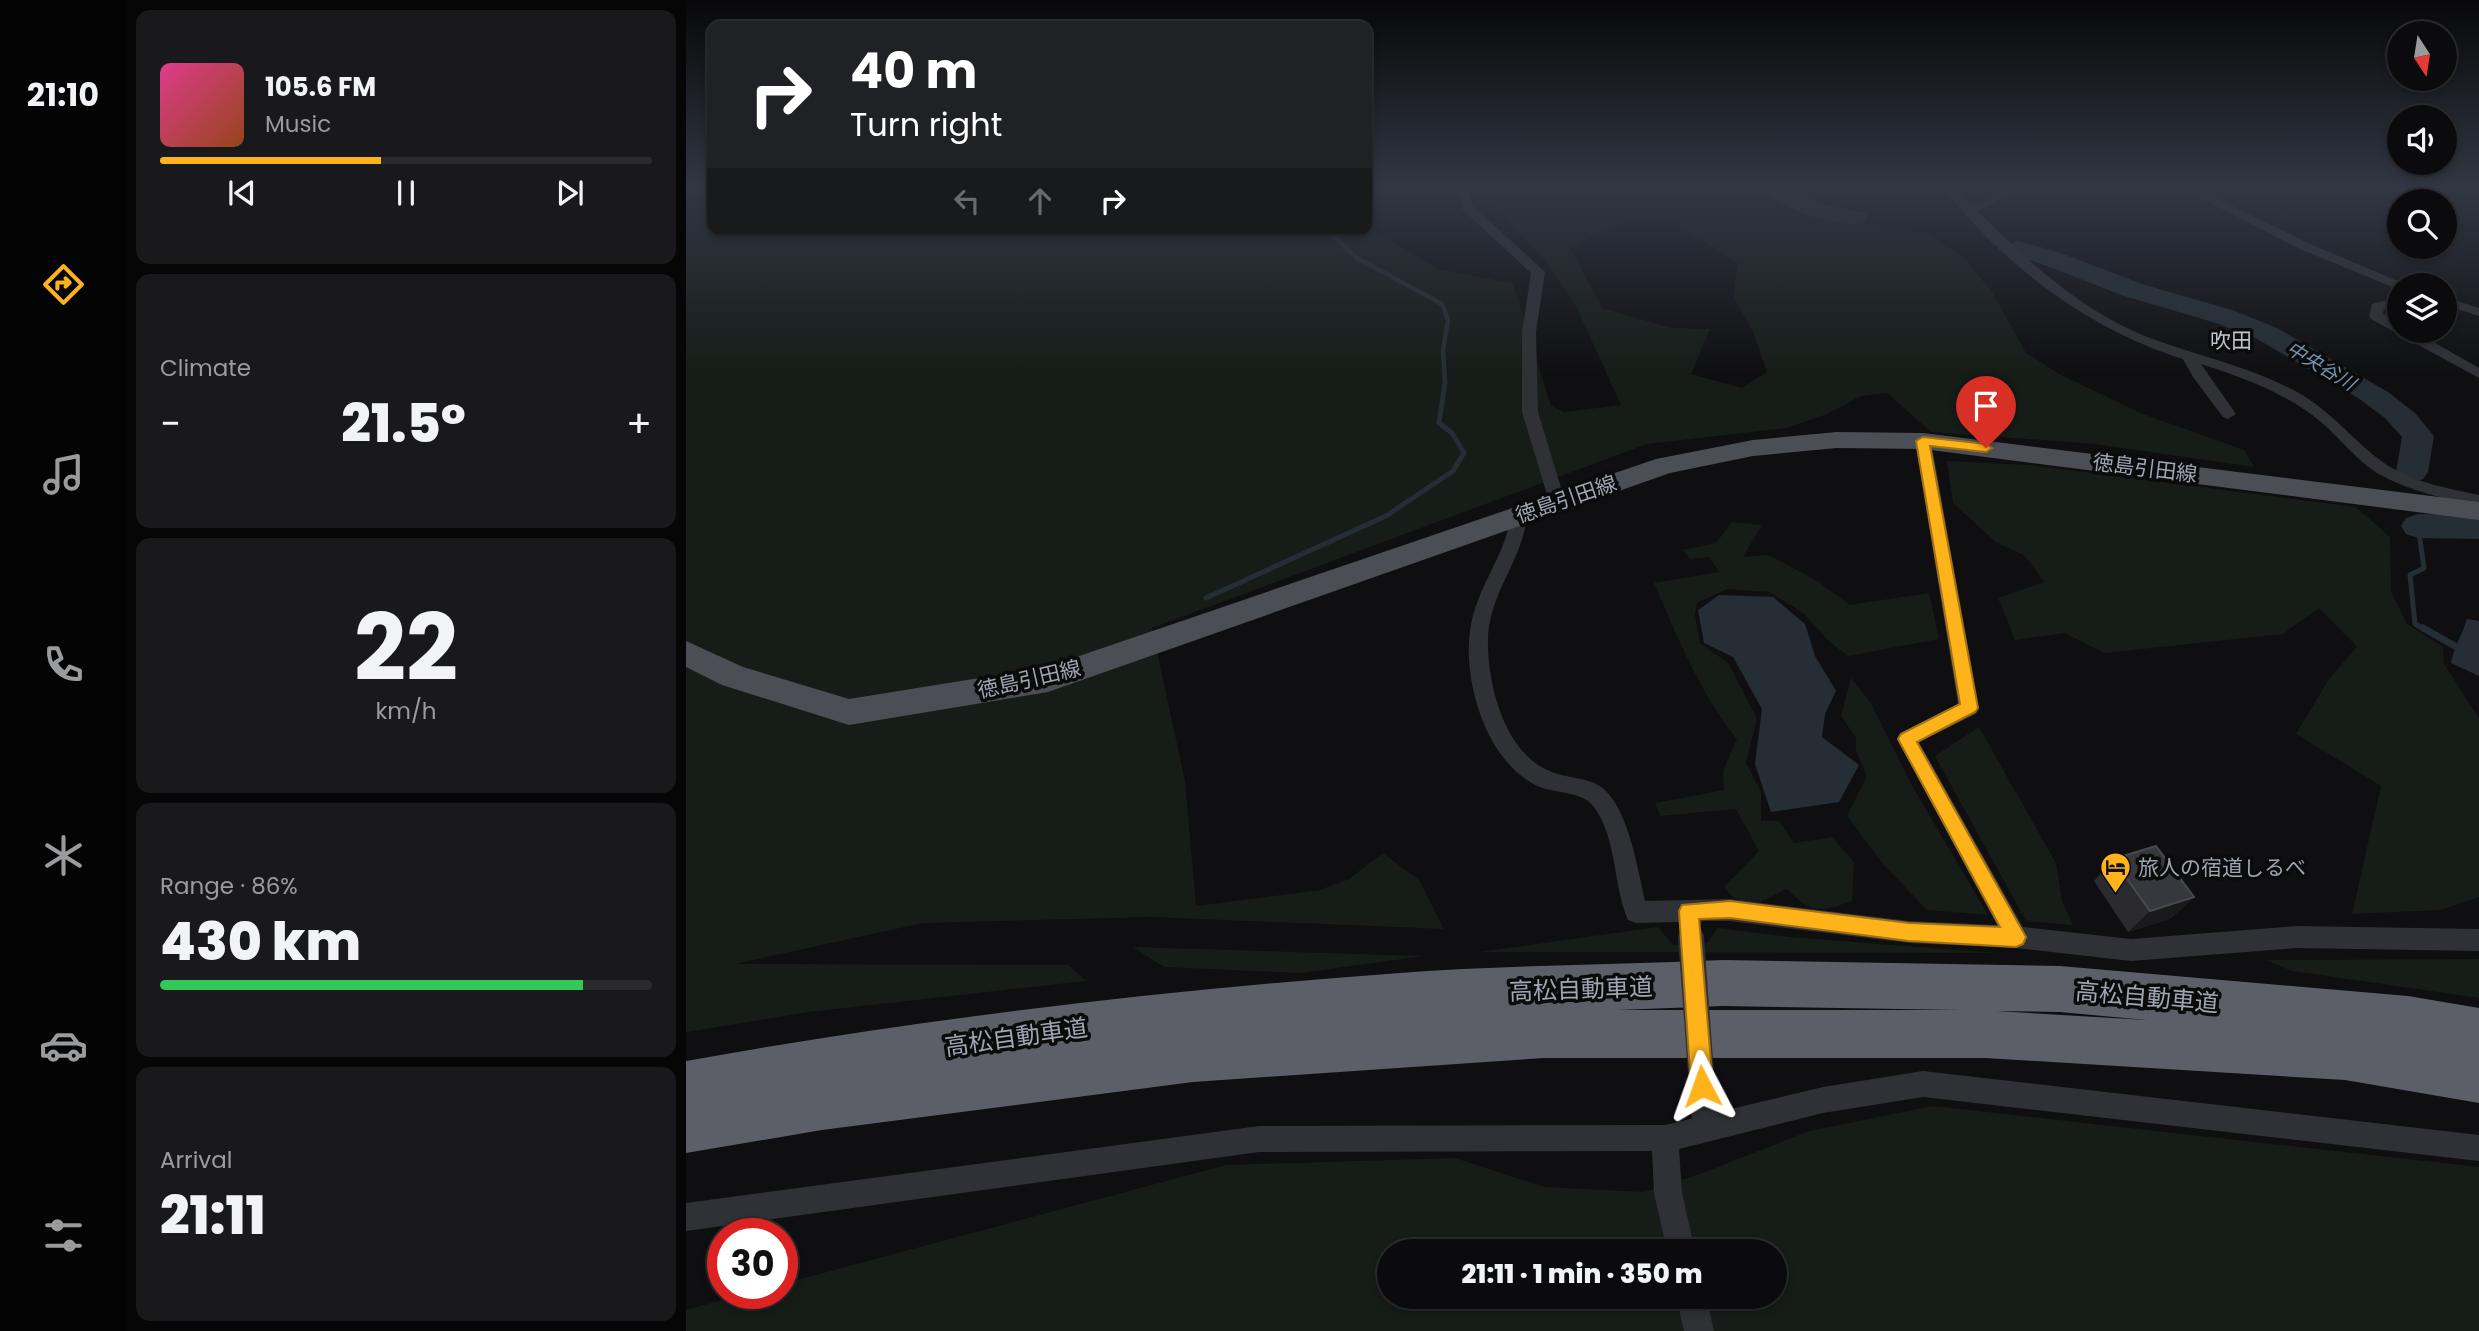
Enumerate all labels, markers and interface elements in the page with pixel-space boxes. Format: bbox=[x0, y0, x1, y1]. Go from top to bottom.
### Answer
north arrow bbox=[2387, 21, 2457, 91]
map controls bbox=[2387, 21, 2457, 343]
text: 40 m bbox=[850, 37, 977, 105]
icon: right bbox=[735, 49, 826, 140]
text: 105.6 FM bbox=[265, 69, 376, 105]
text: 21:10 bbox=[27, 72, 99, 117]
text: Turn right bbox=[850, 102, 1002, 147]
button: sound bbox=[2387, 105, 2457, 175]
text: Music bbox=[265, 108, 331, 140]
icon: previous bbox=[223, 174, 261, 212]
icon: pause bbox=[387, 174, 425, 212]
icon: next bbox=[551, 174, 589, 212]
icon: left bbox=[948, 182, 986, 220]
icon: ahead bbox=[1021, 182, 1059, 220]
icon: right bbox=[1094, 182, 1132, 220]
button: search bbox=[2387, 189, 2457, 259]
icon: directions bbox=[39, 260, 88, 309]
button: layers bbox=[2387, 273, 2457, 343]
district label: 吹田 bbox=[2210, 326, 2252, 355]
water label: 中央谷川 bbox=[2281, 335, 2362, 398]
text: Climate bbox=[160, 352, 251, 384]
pin bbox=[1956, 376, 2016, 448]
text: 21.5° bbox=[341, 387, 466, 460]
icon: arrive bbox=[1967, 387, 2005, 425]
text: − bbox=[160, 397, 181, 450]
text: + bbox=[626, 397, 652, 450]
street label: 徳島引田線 bbox=[2091, 447, 2199, 489]
icon: music bbox=[39, 450, 88, 499]
street label: 徳島引田線 bbox=[1512, 468, 1620, 530]
text: 22 bbox=[354, 584, 458, 712]
icon: phone bbox=[39, 640, 88, 689]
street label: 徳島引田線 bbox=[975, 653, 1083, 705]
text: km/h bbox=[375, 695, 437, 727]
icon: climate bbox=[39, 831, 88, 880]
hotel icon: 旅人の宿道しるべ bbox=[2098, 850, 2132, 894]
place label: 旅人の宿道しるべ bbox=[2138, 853, 2306, 882]
text: Range · 86% bbox=[160, 870, 298, 902]
text: 430 km bbox=[160, 905, 361, 978]
street label: 高松自動車道 bbox=[1508, 970, 1654, 1008]
street label: 高松自動車道 bbox=[2074, 974, 2220, 1020]
street label: 高松自動車道 bbox=[942, 1011, 1090, 1063]
icon: car bbox=[39, 1021, 88, 1070]
position arrow bbox=[1665, 1049, 1739, 1123]
text: Arrival bbox=[160, 1144, 232, 1176]
text: 21:11 bbox=[160, 1179, 266, 1252]
icon: filters bbox=[39, 1211, 88, 1260]
speed limit sign: 30 bbox=[707, 1218, 798, 1309]
text: 21:11 · 1 min · 350 m bbox=[1462, 1256, 1702, 1292]

